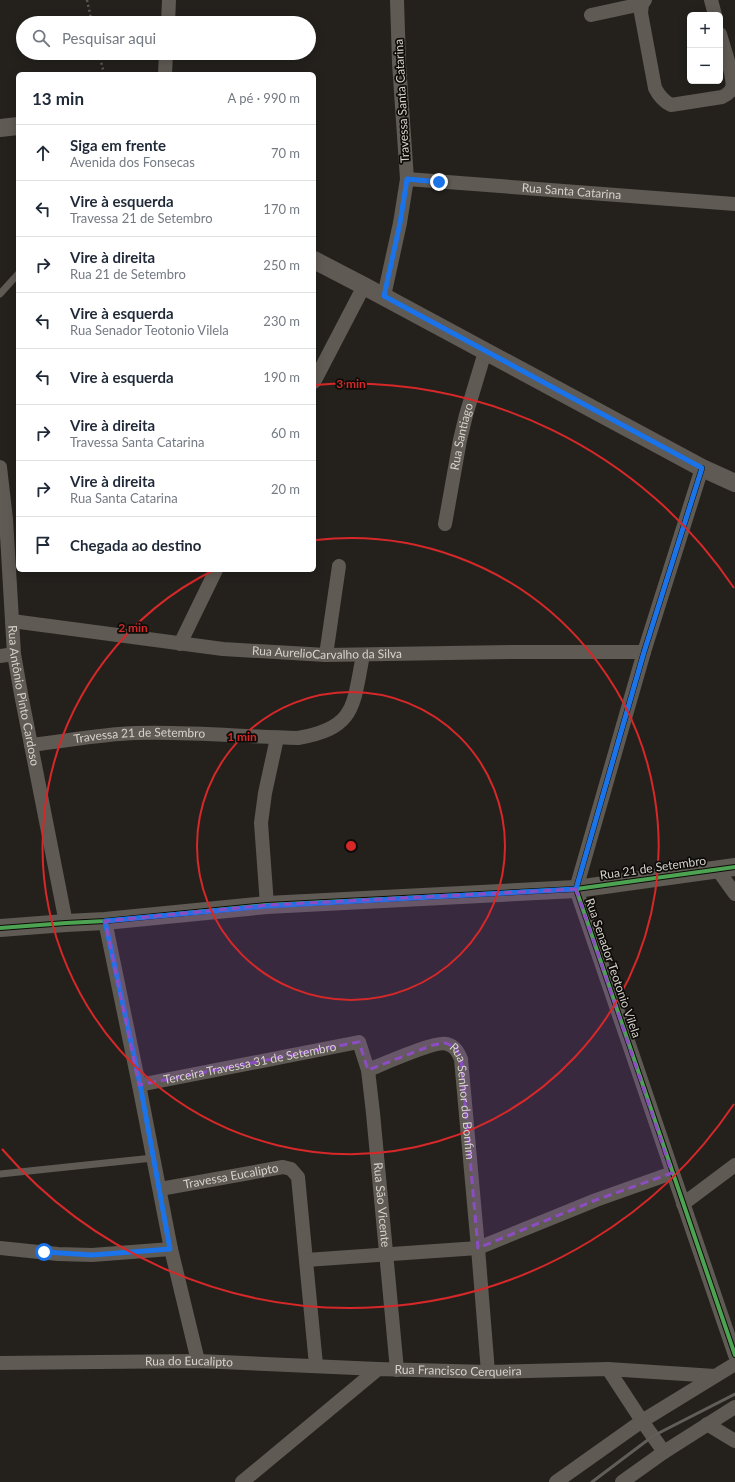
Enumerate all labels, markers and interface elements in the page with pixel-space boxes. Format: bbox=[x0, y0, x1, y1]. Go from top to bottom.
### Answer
map controls bbox=[687, 12, 723, 84]
button: + bbox=[687, 12, 723, 48]
search box bbox=[16, 16, 316, 60]
icon: search bbox=[30, 27, 52, 49]
text: Pesquisar aqui bbox=[62, 29, 156, 47]
street label: Travessa Santa Catarina bbox=[391, 39, 412, 163]
button: − bbox=[687, 48, 723, 84]
text: 13 min bbox=[32, 88, 84, 109]
text: A pé · 990 m bbox=[227, 90, 300, 106]
text: Siga em frente bbox=[70, 136, 166, 154]
icon: ahead bbox=[32, 142, 54, 164]
text: 70 m bbox=[271, 145, 300, 161]
text: Avenida dos Fonsecas bbox=[70, 154, 195, 170]
route end bbox=[430, 173, 448, 191]
street label: Rua Santa Catarina bbox=[521, 180, 622, 202]
text: Vire à esquerda bbox=[70, 192, 174, 210]
icon: left bbox=[32, 198, 54, 220]
text: 170 m bbox=[263, 201, 300, 217]
text: Travessa 21 de Setembro bbox=[70, 210, 213, 226]
text: Vire à direita bbox=[70, 248, 155, 266]
icon: right bbox=[32, 254, 54, 276]
text: 250 m bbox=[263, 257, 300, 273]
text: Rua 21 de Setembro bbox=[70, 266, 186, 282]
text: Vire à esquerda bbox=[70, 304, 174, 322]
icon: left bbox=[32, 310, 54, 332]
text: 230 m bbox=[263, 313, 300, 329]
text: Rua Senador Teotonio Vilela bbox=[70, 322, 229, 338]
icon: left bbox=[32, 366, 54, 388]
text: Vire à esquerda bbox=[70, 368, 174, 386]
text: 190 m bbox=[263, 369, 300, 385]
text: 3 min bbox=[336, 376, 366, 391]
street label: Rua Santiago bbox=[447, 401, 476, 471]
text: Vire à direita bbox=[70, 416, 155, 434]
icon: right bbox=[32, 422, 54, 444]
text: 60 m bbox=[271, 425, 300, 441]
text: Travessa Santa Catarina bbox=[70, 434, 204, 450]
text: Vire à direita bbox=[70, 472, 155, 490]
icon: right bbox=[32, 478, 54, 500]
text: 20 m bbox=[271, 481, 300, 497]
text: Rua Santa Catarina bbox=[70, 490, 178, 506]
icon: arrive bbox=[32, 534, 54, 556]
text: Chegada ao destino bbox=[70, 536, 201, 554]
text: 2 min bbox=[118, 620, 148, 635]
street label: Rua Antônio Pinto Cardoso bbox=[5, 625, 43, 767]
street label: Rua AurelioCarvalho da Silva bbox=[252, 643, 402, 662]
street label: Travessa 21 de Setembro bbox=[73, 725, 206, 746]
text: 1 min bbox=[227, 729, 257, 744]
centre of rings bbox=[344, 839, 358, 853]
street label: Rua 21 de Setembro bbox=[599, 853, 707, 882]
street label: Rua Senador Teotonio Vilela bbox=[583, 896, 644, 1040]
street label: Terceira Travessa 31 de Setembro bbox=[162, 1039, 338, 1087]
street label: Rua Senhor do Bonfim bbox=[447, 1039, 478, 1160]
street label: Travessa Eucalipto bbox=[182, 1160, 280, 1192]
street label: Rua São Vicente bbox=[371, 1162, 393, 1248]
route start bbox=[35, 1243, 53, 1261]
street label: Rua do Eucalipto bbox=[145, 1353, 234, 1370]
street label: Rua Francisco Cerqueira bbox=[395, 1361, 522, 1379]

